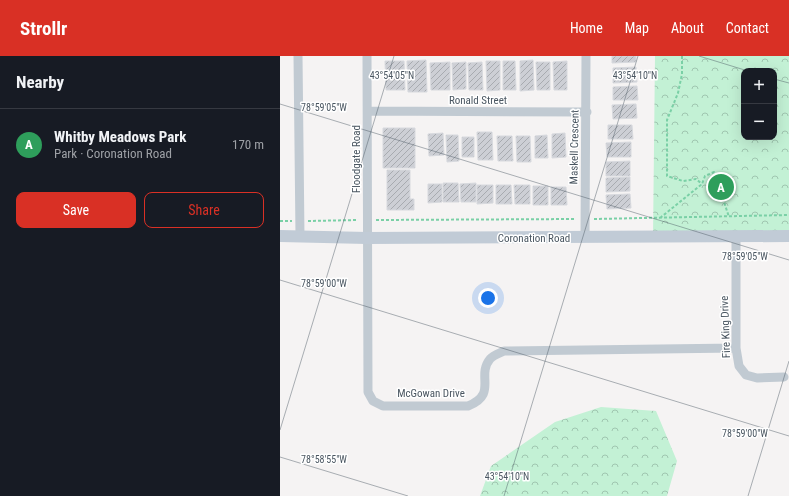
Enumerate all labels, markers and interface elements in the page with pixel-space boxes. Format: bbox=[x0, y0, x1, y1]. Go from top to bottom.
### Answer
text: Strollr bbox=[20, 17, 67, 40]
text: Home bbox=[570, 20, 603, 36]
text: Map bbox=[625, 20, 649, 36]
text: About bbox=[671, 20, 704, 36]
text: Contact bbox=[726, 20, 769, 36]
map controls bbox=[741, 68, 777, 140]
button: + bbox=[741, 68, 777, 104]
text: 43°54'05"N bbox=[370, 70, 414, 81]
text: 43°54'10"N bbox=[613, 70, 657, 81]
text: Nearby bbox=[16, 72, 64, 92]
street label: Ronald Street bbox=[449, 94, 507, 107]
text: 78°59'05"W bbox=[301, 102, 347, 113]
button: − bbox=[741, 104, 777, 140]
street label: Maskell Crescent bbox=[567, 110, 582, 184]
street label: Floodgate Road bbox=[350, 125, 363, 193]
text: Whitby Meadows Park bbox=[54, 128, 186, 146]
text: A bbox=[25, 137, 33, 152]
text: 170 m bbox=[232, 137, 264, 152]
text: Park · Coronation Road bbox=[54, 146, 172, 161]
pin: A bbox=[708, 172, 734, 202]
button: Save bbox=[16, 192, 136, 228]
button: Share bbox=[144, 192, 264, 228]
street label: Coronation Road bbox=[498, 232, 570, 245]
text: 78°59'05"W bbox=[722, 251, 768, 262]
text: 78°59'00"W bbox=[301, 278, 347, 289]
your location bbox=[478, 288, 498, 308]
street label: Fire King Drive bbox=[718, 296, 733, 358]
street label: McGowan Drive bbox=[397, 387, 465, 400]
text: 78°59'00"W bbox=[722, 428, 768, 439]
text: 78°58'55"W bbox=[301, 454, 347, 465]
text: 43°54'10"N bbox=[485, 471, 529, 482]

